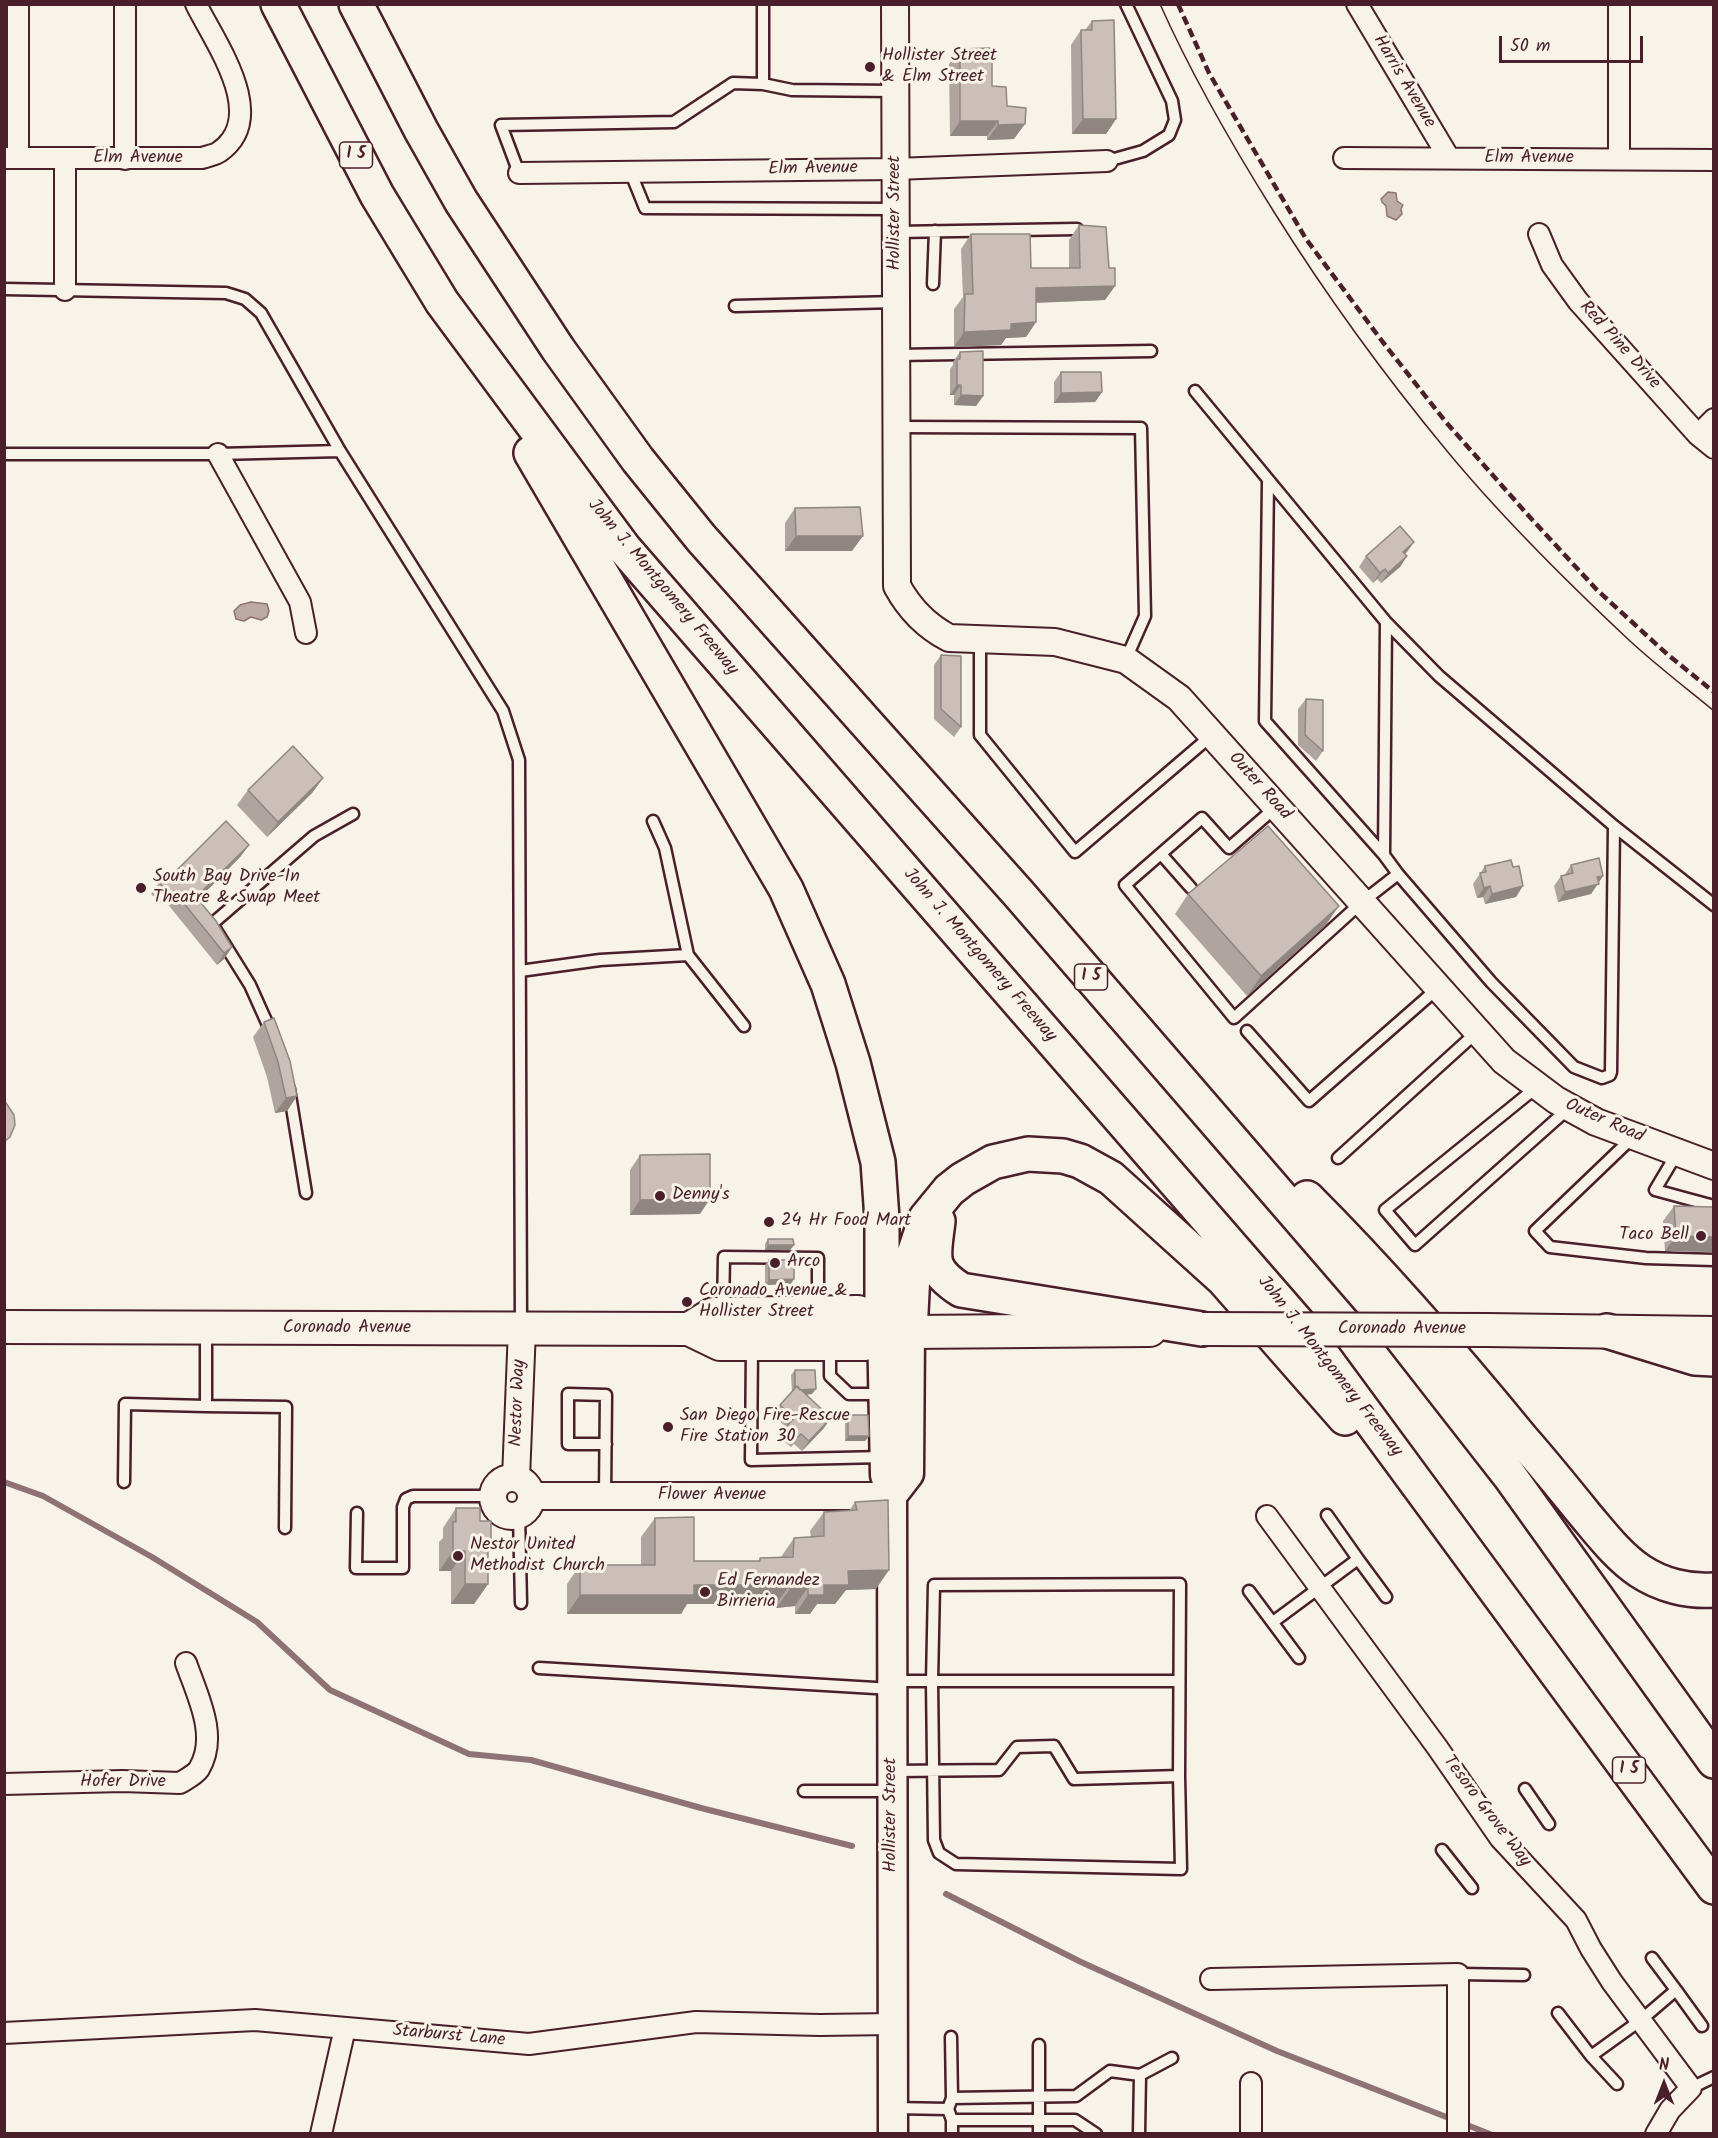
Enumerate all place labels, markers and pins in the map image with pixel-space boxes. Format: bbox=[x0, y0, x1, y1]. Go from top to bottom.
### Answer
place label: Hollister Street & Elm Street bbox=[882, 46, 997, 88]
marker: Hollister Street & Elm Street bbox=[863, 60, 877, 74]
place label: South Bay Drive-In Theatre & Swap Meet bbox=[153, 867, 320, 910]
marker: South Bay Drive-In Theatre & Swap Meet bbox=[134, 881, 148, 895]
place label: Denny's bbox=[672, 1185, 730, 1207]
marker: Denny's bbox=[653, 1189, 667, 1203]
place label: 24 Hr Food Mart bbox=[781, 1211, 911, 1233]
marker: 24 Hr Food Mart bbox=[762, 1215, 776, 1229]
place label: Taco Bell bbox=[1619, 1225, 1689, 1247]
marker: Taco Bell bbox=[1694, 1229, 1708, 1243]
place label: Arco bbox=[787, 1252, 820, 1274]
marker: Arco bbox=[768, 1256, 782, 1270]
place label: Coronado Avenue & Hollister Street bbox=[699, 1281, 847, 1324]
marker: Coronado Avenue & Hollister Street bbox=[680, 1295, 694, 1309]
place label: San Diego Fire-Rescue Fire Station 30 bbox=[680, 1406, 850, 1448]
marker: San Diego Fire-Rescue Fire Station 30 bbox=[661, 1420, 675, 1434]
place label: Nestor United Methodist Church bbox=[470, 1535, 605, 1578]
marker: Nestor United Methodist Church bbox=[451, 1549, 465, 1563]
place label: Ed Fernandez Birrieria bbox=[717, 1571, 820, 1614]
marker: Ed Fernandez Birrieria bbox=[698, 1585, 712, 1599]

